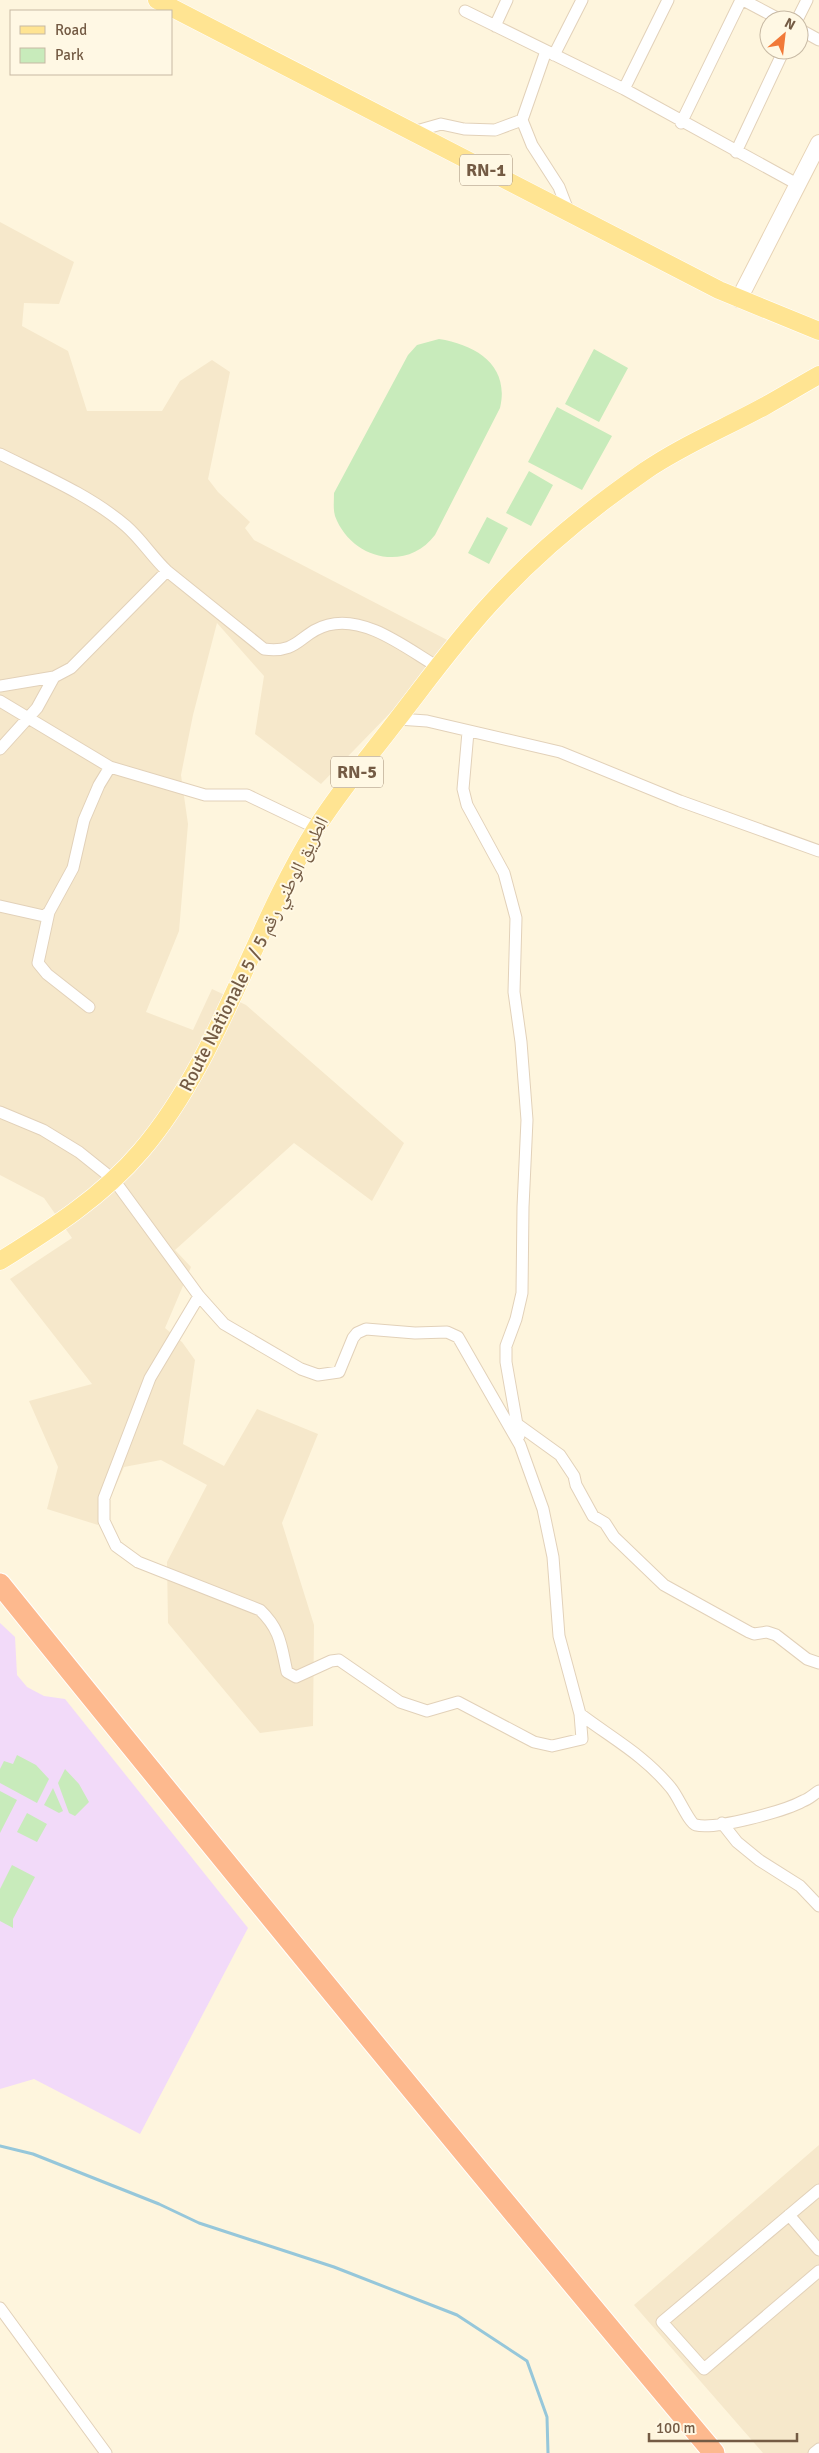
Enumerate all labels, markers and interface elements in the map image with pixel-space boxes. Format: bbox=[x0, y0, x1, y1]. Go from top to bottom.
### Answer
legend bbox=[10, 10, 172, 75]
north arrow bbox=[759, 10, 809, 60]
text: N bbox=[782, 14, 798, 34]
text: Road bbox=[55, 21, 87, 39]
text: Park bbox=[55, 46, 84, 64]
road number: RN-1 bbox=[460, 154, 512, 186]
road number: RN-5 bbox=[331, 756, 383, 788]
street label: Route Nationale 5 / الطريق الوطني رقم 5 bbox=[174, 813, 336, 1097]
scale bar bbox=[649, 2410, 796, 2442]
text: 100 m bbox=[656, 2419, 696, 2437]

